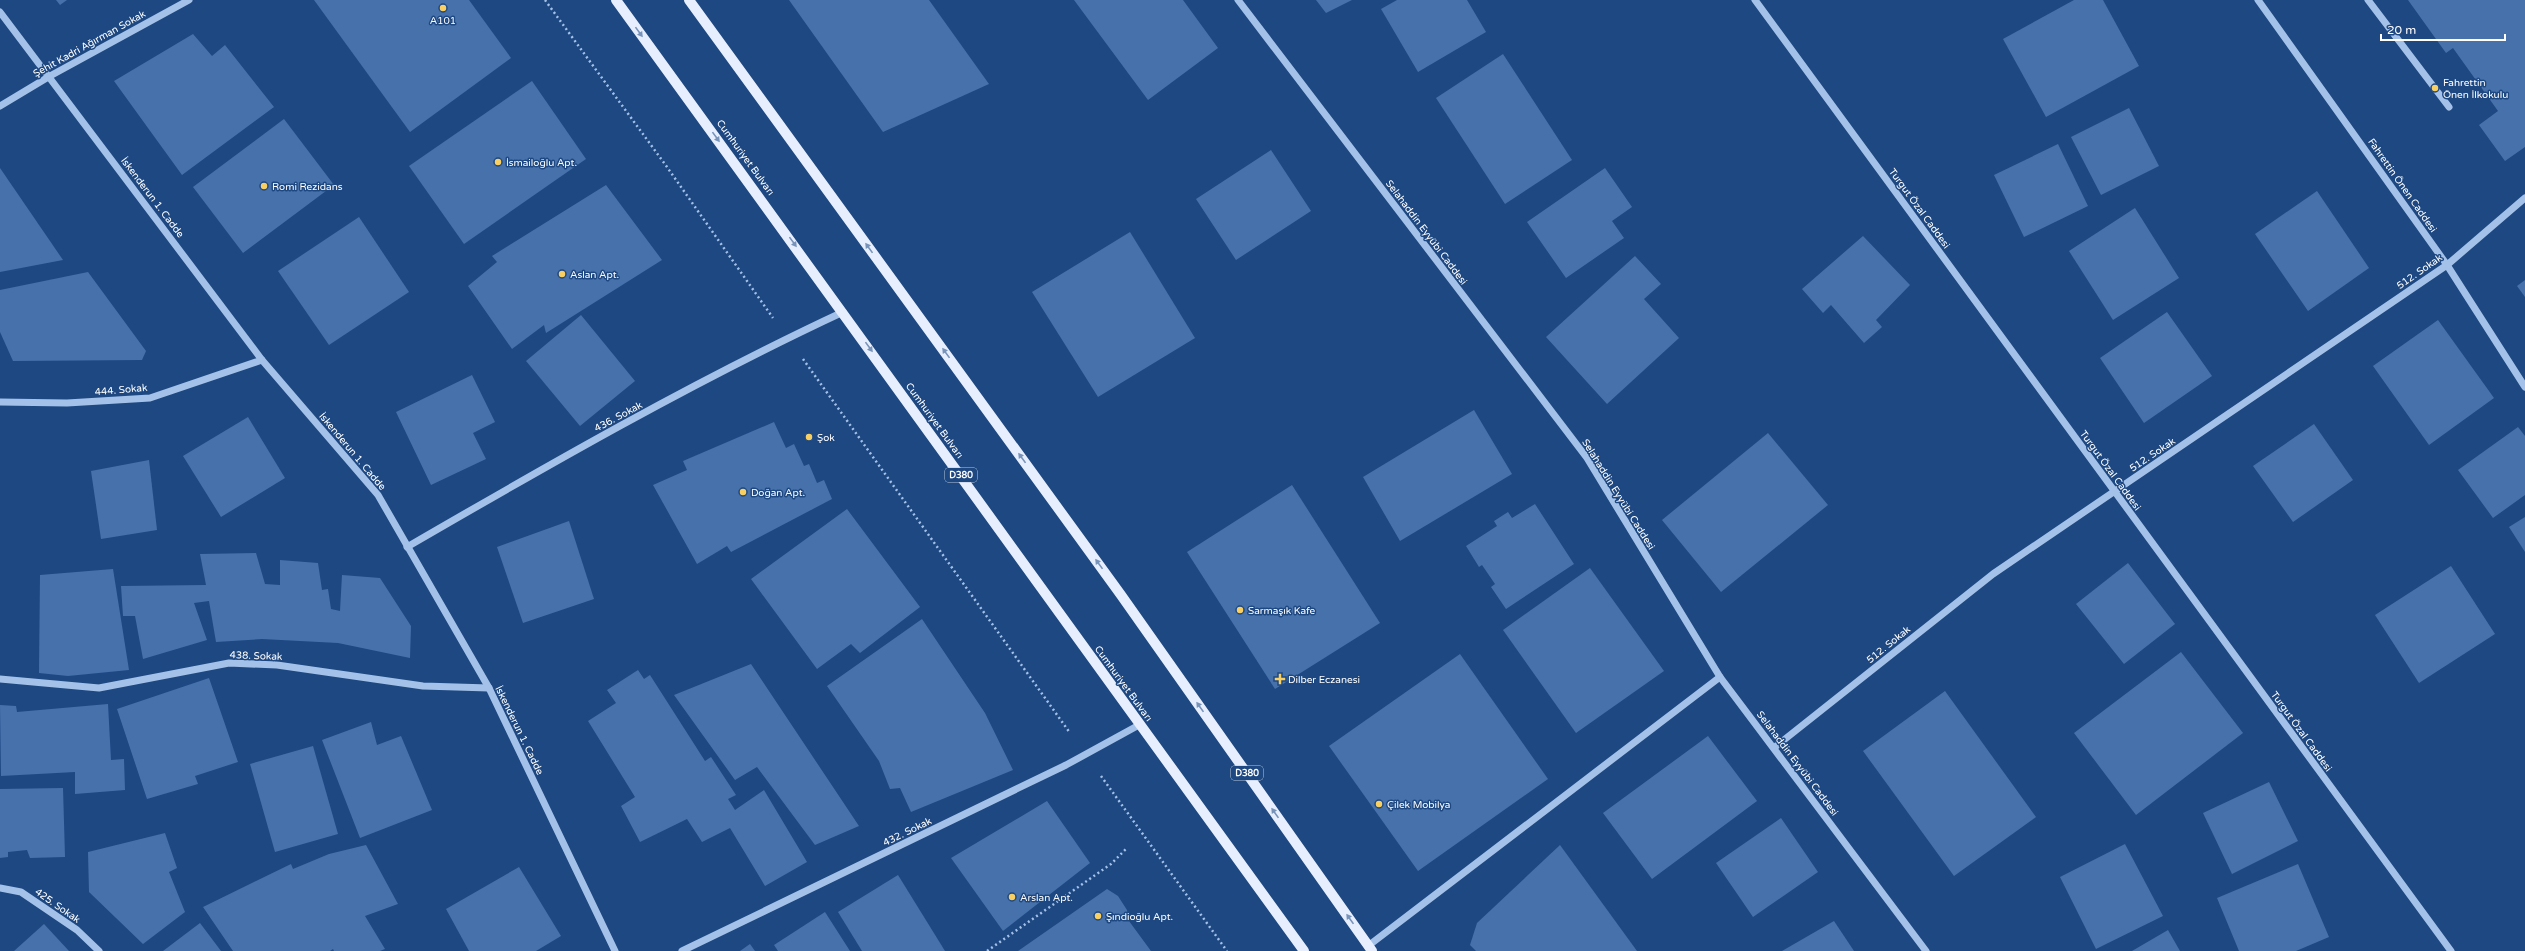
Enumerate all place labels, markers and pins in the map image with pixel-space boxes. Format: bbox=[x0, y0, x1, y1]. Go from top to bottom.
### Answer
marker: A101 bbox=[438, 3, 448, 13]
place label: A101 bbox=[430, 15, 456, 27]
place label: Fahrettin Önen İlkokulu bbox=[2443, 77, 2508, 101]
marker: Fahrettin Önen İlkokulu bbox=[2430, 83, 2440, 93]
marker: İsmailoğlu Apt. bbox=[493, 157, 503, 167]
place label: İsmailoğlu Apt. bbox=[506, 157, 577, 169]
marker: Romi Rezidans bbox=[259, 181, 269, 191]
place label: Romi Rezidans bbox=[272, 181, 343, 193]
marker: Aslan Apt. bbox=[557, 269, 567, 279]
place label: Aslan Apt. bbox=[570, 269, 619, 281]
marker: Şok bbox=[804, 432, 814, 442]
place label: Şok bbox=[817, 432, 835, 444]
marker: Doğan Apt. bbox=[738, 487, 748, 497]
place label: Doğan Apt. bbox=[751, 487, 805, 499]
marker: Sarmaşık Kafe bbox=[1235, 605, 1245, 615]
place label: Sarmaşık Kafe bbox=[1248, 605, 1315, 617]
marker: Dilber Eczanesi bbox=[1275, 674, 1285, 684]
place label: Dilber Eczanesi bbox=[1288, 674, 1360, 686]
marker: Çilek Mobilya bbox=[1374, 799, 1384, 809]
place label: Çilek Mobilya bbox=[1387, 799, 1450, 811]
marker: Arslan Apt. bbox=[1007, 892, 1017, 902]
place label: Arslan Apt. bbox=[1020, 892, 1073, 904]
marker: Şındioğlu Apt. bbox=[1093, 911, 1103, 921]
place label: Şındioğlu Apt. bbox=[1106, 911, 1173, 923]

